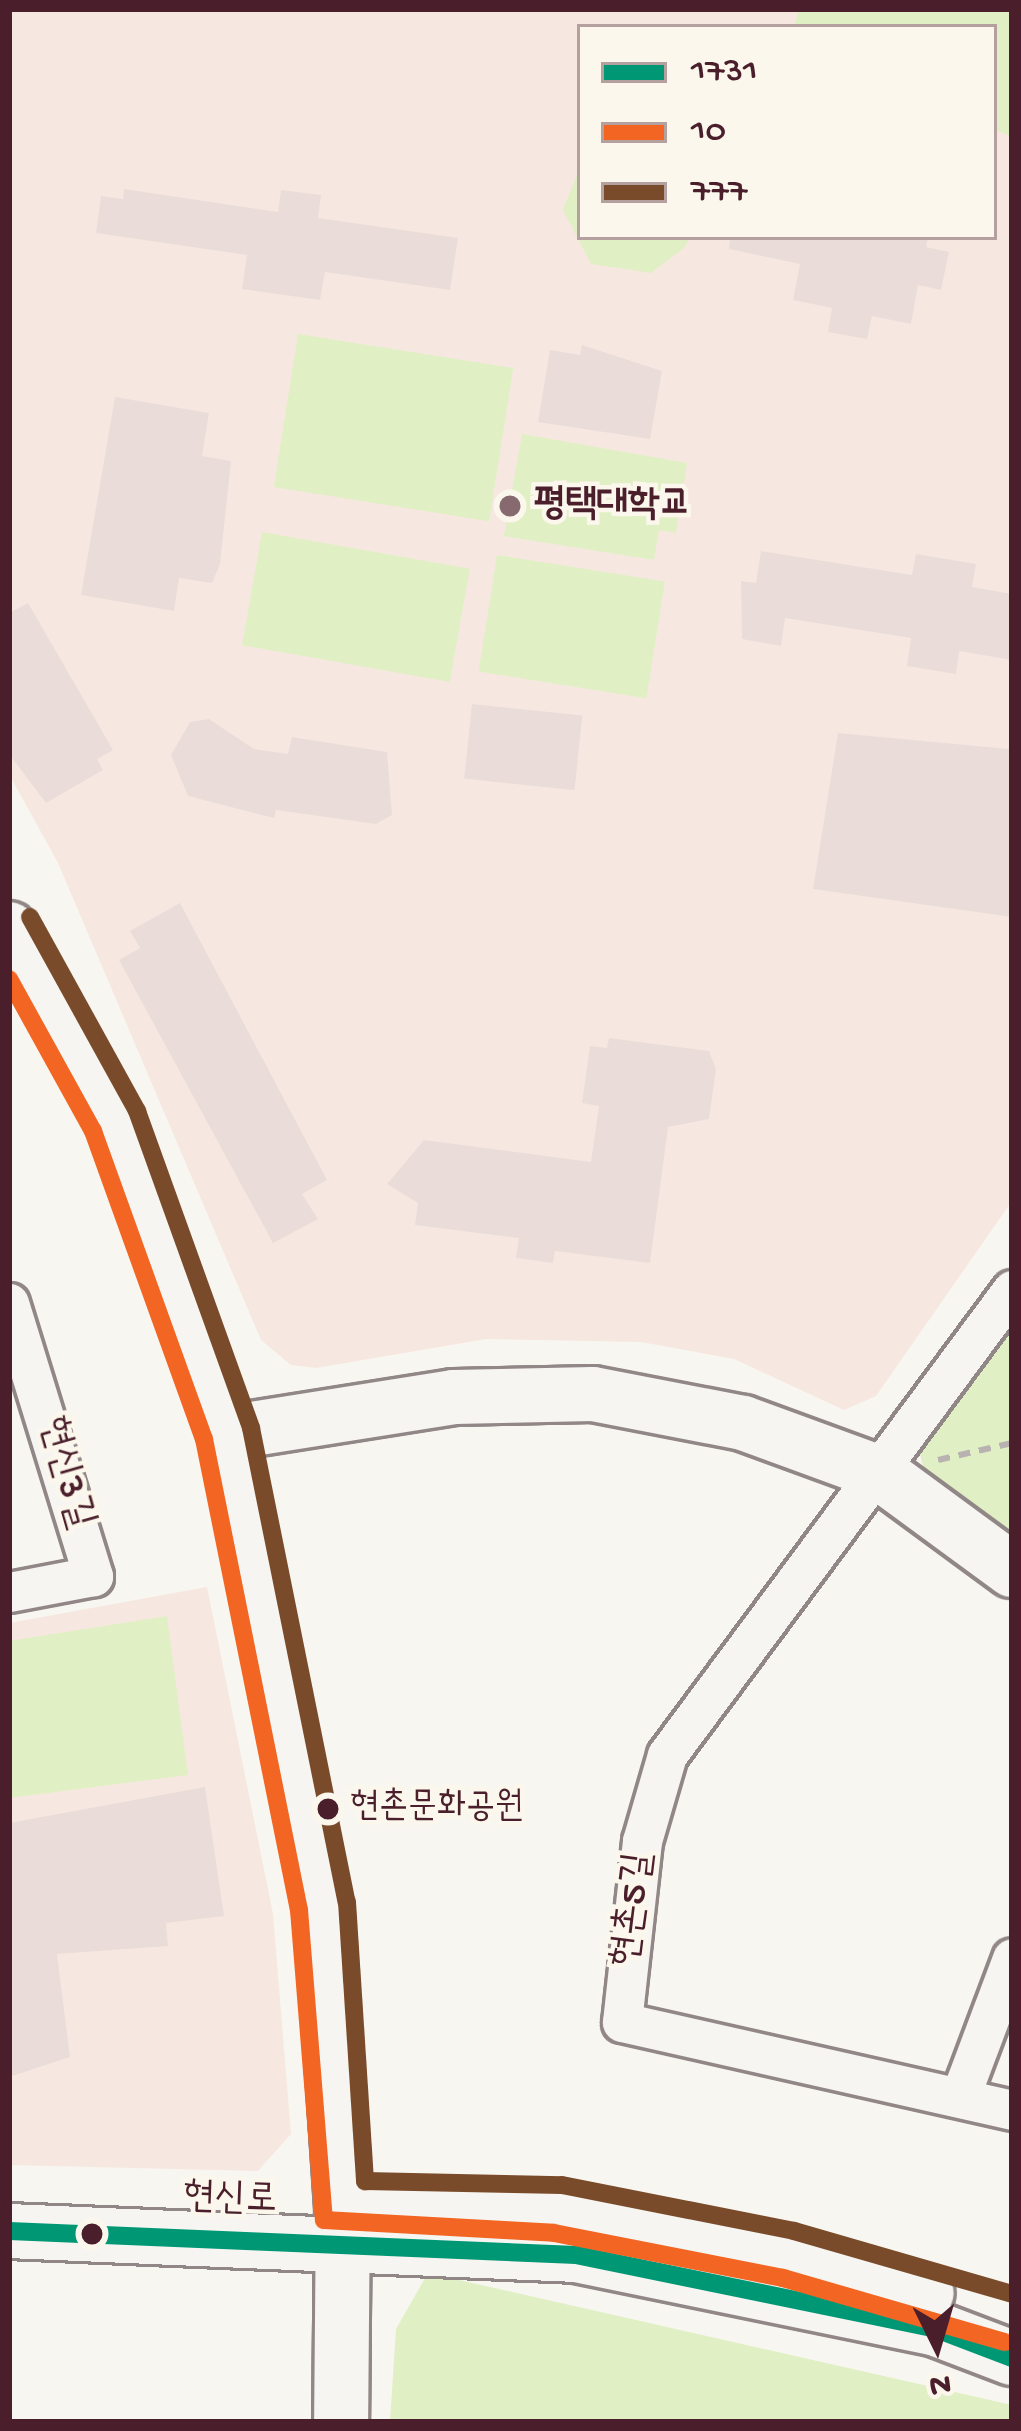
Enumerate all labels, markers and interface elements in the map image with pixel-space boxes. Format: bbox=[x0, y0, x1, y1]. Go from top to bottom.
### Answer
legend bbox=[577, 24, 997, 240]
text: 1731 bbox=[691, 51, 757, 94]
text: 10 bbox=[691, 111, 726, 154]
text: 777 bbox=[691, 171, 747, 214]
place label: 평택대학교 bbox=[534, 483, 691, 529]
marker: 평택대학교 bbox=[497, 493, 523, 519]
street label: 현신3길 bbox=[26, 1412, 102, 1534]
place label: 현촌문화공원 bbox=[350, 1787, 524, 1831]
marker: 현촌문화공원 bbox=[317, 1798, 339, 1820]
street label: 현촌5길 bbox=[605, 1850, 665, 1970]
street label: 현신로 bbox=[182, 2176, 278, 2226]
unlabelled marker bbox=[81, 2223, 103, 2245]
north arrow bbox=[877, 2287, 997, 2407]
text: N bbox=[928, 2363, 953, 2403]

